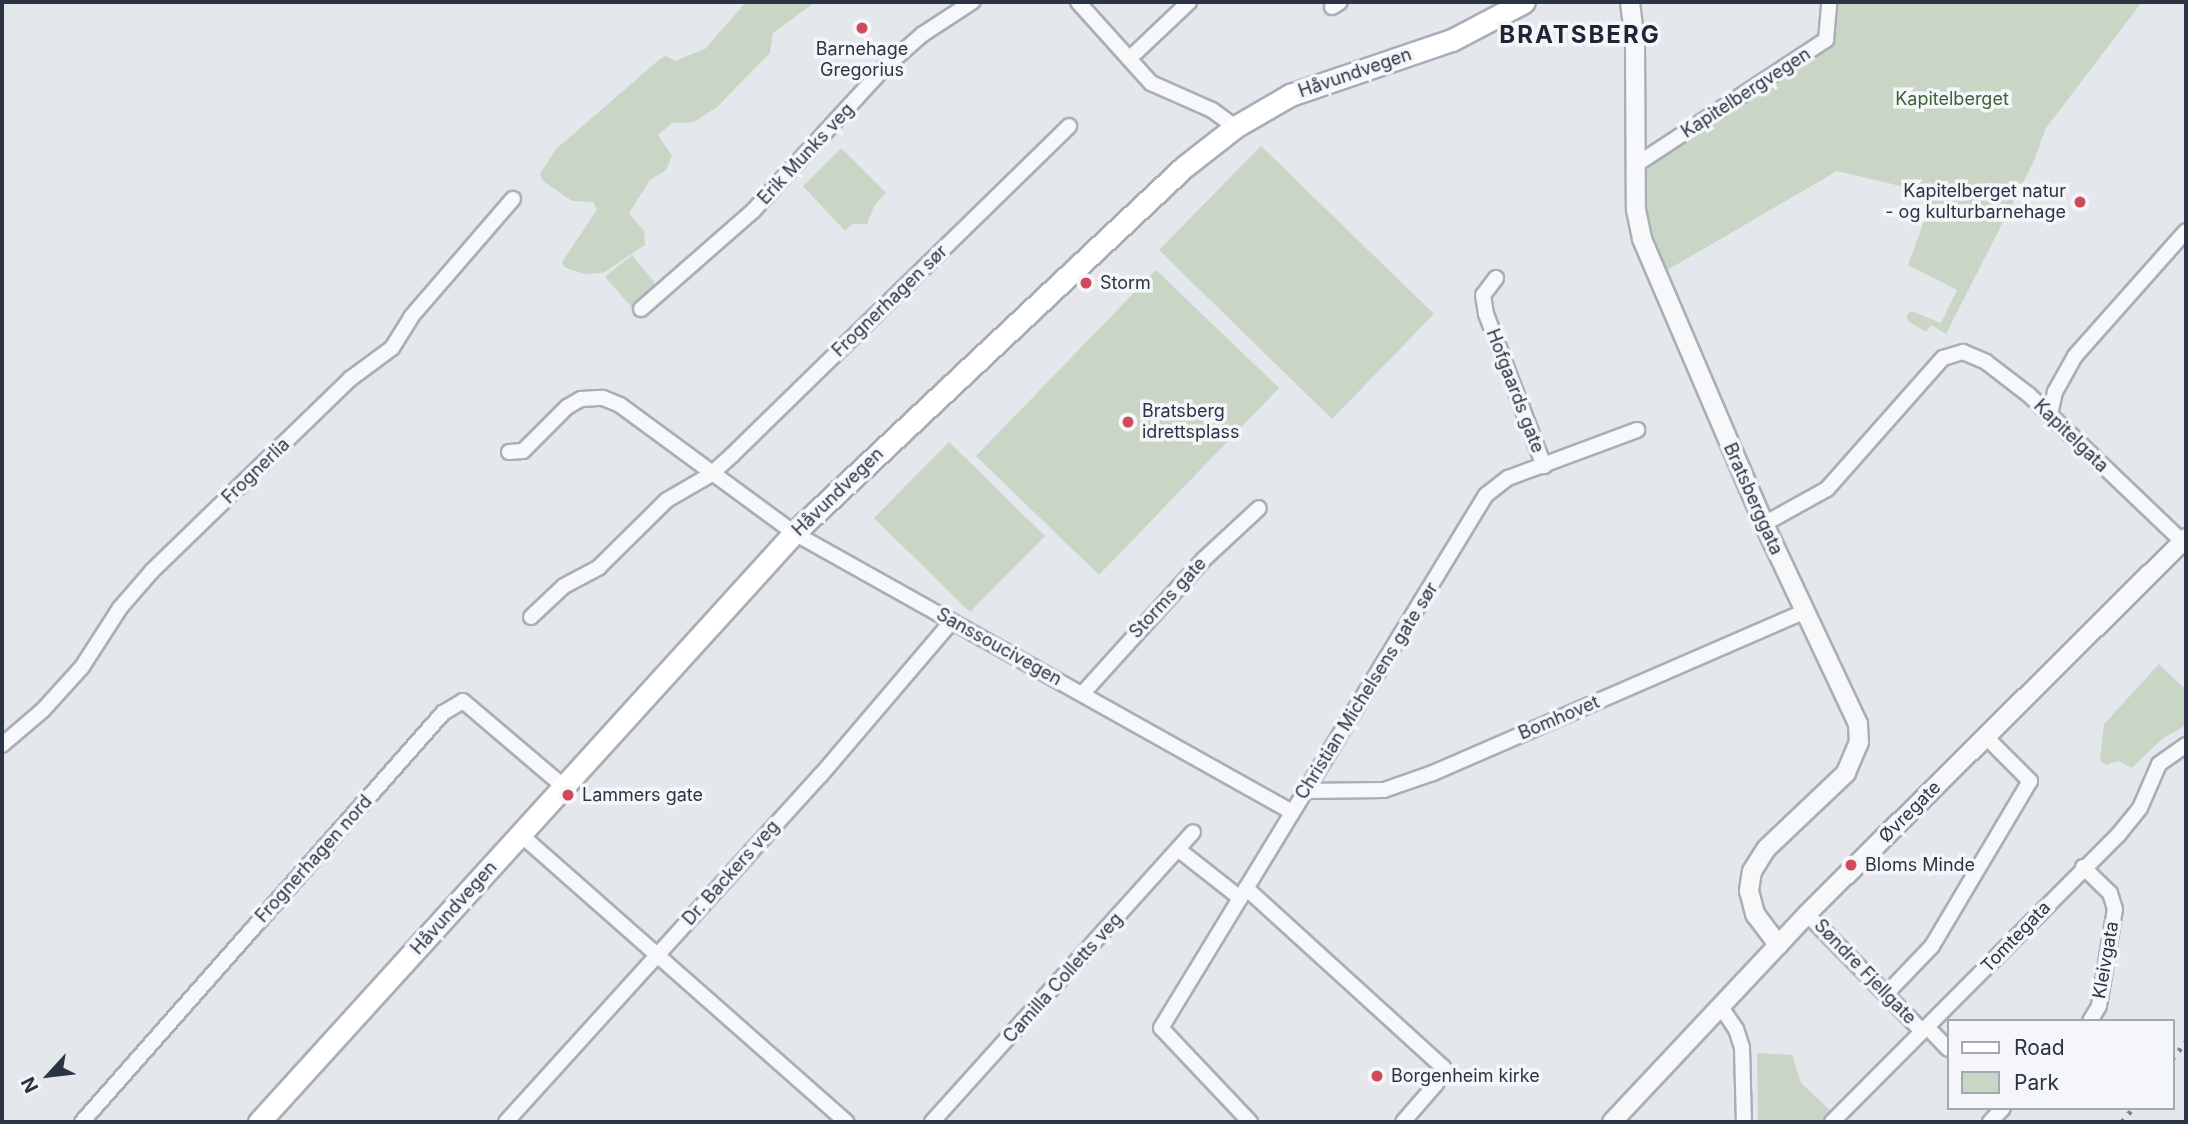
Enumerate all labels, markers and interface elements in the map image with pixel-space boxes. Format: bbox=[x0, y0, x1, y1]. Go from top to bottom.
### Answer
marker: Barnehage Gregorius bbox=[854, 20, 870, 36]
district label: BRATSBERG bbox=[1500, 21, 1660, 49]
place label: Barnehage Gregorius bbox=[816, 39, 908, 82]
street label: Kapitelbergvegen bbox=[1677, 43, 1815, 143]
street label: Håvundvegen bbox=[1296, 44, 1414, 102]
park label: Kapitelberget bbox=[1895, 88, 2009, 110]
street label: Erik Munks veg bbox=[754, 99, 858, 209]
place label: Kapitelberget natur - og kulturbarnehage bbox=[1885, 181, 2066, 224]
marker: Kapitelberget natur - og kulturbarnehage bbox=[2072, 194, 2088, 210]
street label: Frognerhagen sør bbox=[828, 241, 952, 361]
place label: Storm bbox=[1100, 272, 1151, 294]
marker: Storm bbox=[1078, 275, 1094, 291]
street label: Hofgaards gate bbox=[1481, 326, 1549, 456]
street label: Kapitelgata bbox=[2029, 395, 2113, 477]
place label: Bratsberg idrettsplass bbox=[1142, 401, 1240, 444]
marker: Bratsberg idrettsplass bbox=[1120, 414, 1136, 430]
street label: Frognerlia bbox=[218, 434, 294, 508]
street label: Bratsberggata bbox=[1719, 440, 1787, 558]
street label: Håvundvegen bbox=[788, 443, 888, 541]
street label: Storms gate bbox=[1125, 553, 1211, 643]
street label: Christian Michelsens gate sør bbox=[1291, 578, 1443, 804]
street label: Sanssoucivegen bbox=[933, 604, 1065, 690]
street label: Bomhovet bbox=[1515, 691, 1603, 745]
street label: Øvregate bbox=[1875, 777, 1945, 847]
place label: Lammers gate bbox=[582, 784, 703, 806]
marker: Lammers gate bbox=[560, 787, 576, 803]
street label: Frognerhagen nord bbox=[251, 791, 377, 927]
street label: Dr. Backers veg bbox=[678, 816, 784, 930]
place label: Bloms Minde bbox=[1865, 854, 1975, 876]
street label: Håvundvegen bbox=[406, 857, 502, 959]
marker: Bloms Minde bbox=[1843, 857, 1859, 873]
street label: Tomtegata bbox=[1977, 897, 2055, 977]
street label: Camilla Colletts veg bbox=[999, 909, 1127, 1047]
street label: Søndre Fjellgate bbox=[1809, 915, 1921, 1029]
street label: Kleivgata bbox=[2089, 920, 2123, 1000]
legend bbox=[1946, 1019, 2174, 1110]
text: Road bbox=[2014, 1035, 2065, 1060]
north arrow bbox=[14, 1040, 84, 1110]
place label: Borgenheim kirke bbox=[1391, 1065, 1540, 1087]
marker: Borgenheim kirke bbox=[1369, 1068, 1385, 1084]
text: Park bbox=[2014, 1070, 2059, 1095]
text: N bbox=[16, 1073, 43, 1096]

